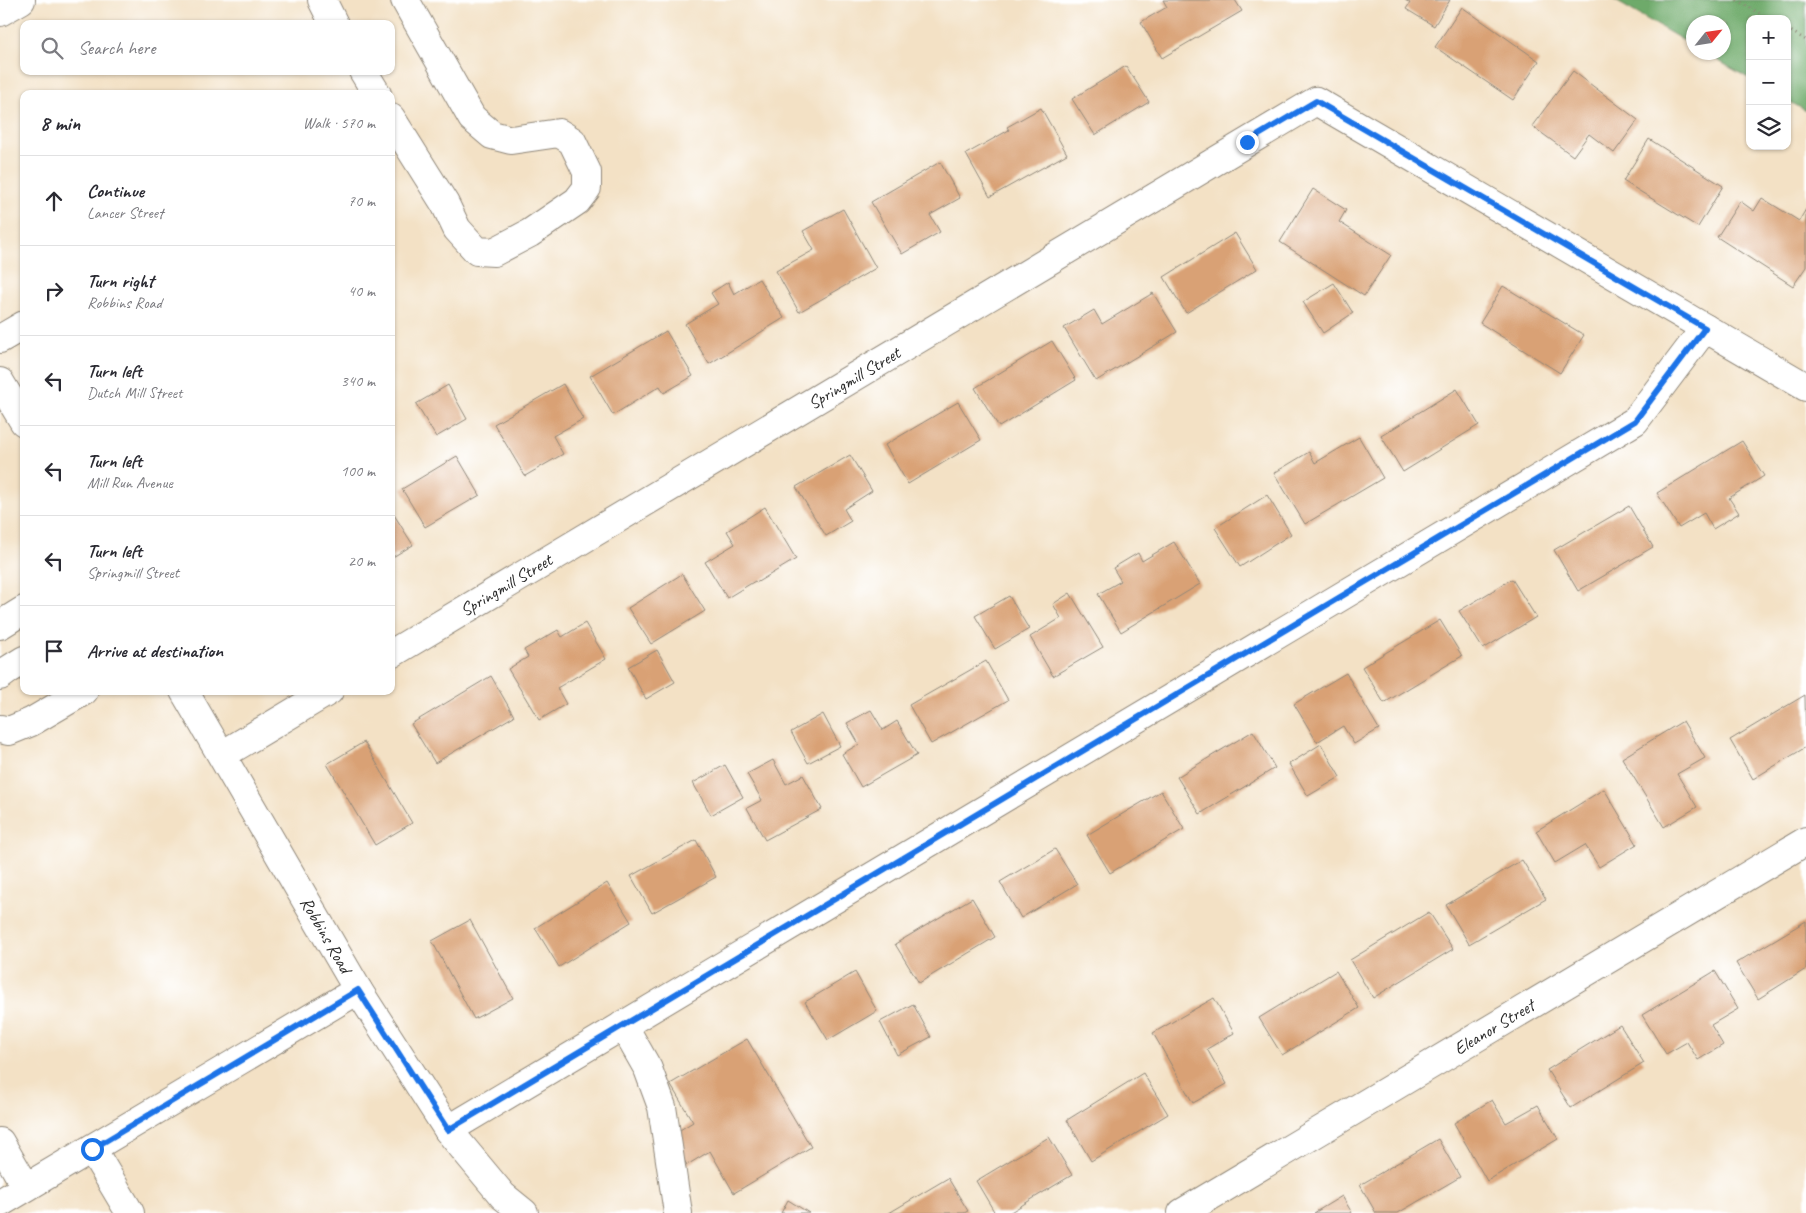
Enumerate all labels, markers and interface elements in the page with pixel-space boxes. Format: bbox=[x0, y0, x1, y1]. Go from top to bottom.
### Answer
north arrow bbox=[1686, 15, 1731, 60]
map controls bbox=[1746, 15, 1791, 150]
button: + bbox=[1746, 15, 1791, 60]
search box bbox=[20, 20, 395, 75]
icon: search bbox=[38, 34, 66, 62]
text: Search here bbox=[78, 36, 155, 60]
button: − bbox=[1746, 60, 1791, 105]
button: layers bbox=[1746, 105, 1791, 150]
text: 8 min bbox=[40, 110, 80, 136]
text: Walk · 570 m bbox=[303, 113, 375, 133]
route end bbox=[1236, 131, 1259, 154]
text: Continue bbox=[87, 179, 144, 203]
icon: ahead bbox=[40, 187, 68, 215]
text: 70 m bbox=[348, 191, 375, 211]
text: Lancer Street bbox=[87, 203, 163, 223]
text: Turn right bbox=[87, 269, 154, 293]
icon: right bbox=[40, 277, 68, 305]
text: 40 m bbox=[348, 281, 375, 301]
text: Robbins Road bbox=[87, 293, 162, 313]
street label: Springmill Street bbox=[804, 341, 906, 414]
text: Turn left bbox=[87, 359, 142, 383]
icon: left bbox=[40, 367, 68, 395]
text: 340 m bbox=[341, 371, 375, 391]
text: Dutch Mill Street bbox=[87, 383, 182, 403]
text: Turn left bbox=[87, 449, 142, 473]
icon: left bbox=[40, 457, 68, 485]
text: 100 m bbox=[341, 461, 375, 481]
text: Mill Run Avenue bbox=[87, 473, 173, 493]
text: Turn left bbox=[87, 539, 142, 563]
icon: left bbox=[40, 547, 68, 575]
street label: Springmill Street bbox=[456, 548, 558, 621]
text: 20 m bbox=[348, 551, 375, 571]
text: Springmill Street bbox=[87, 563, 179, 583]
icon: arrive bbox=[40, 637, 68, 665]
text: Arrive at destination bbox=[87, 639, 223, 663]
street label: Robbins Road bbox=[295, 893, 358, 980]
street label: Eleanor Street bbox=[1450, 993, 1541, 1060]
route start bbox=[81, 1138, 104, 1161]

